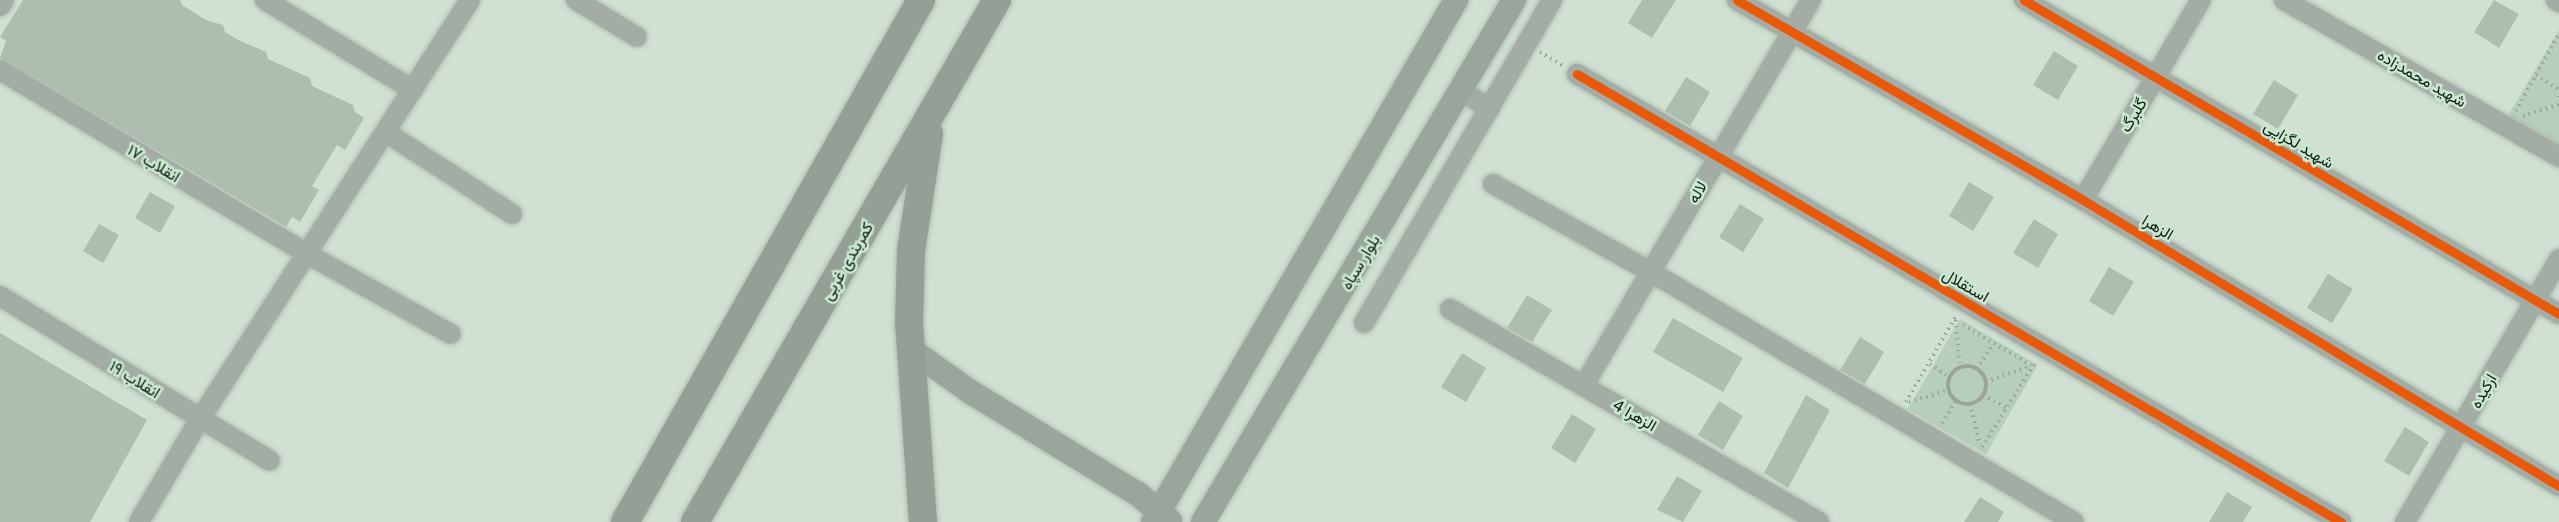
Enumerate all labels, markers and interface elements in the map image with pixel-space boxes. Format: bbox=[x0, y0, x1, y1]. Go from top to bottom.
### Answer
street label: شهید محمدزاده bbox=[2374, 45, 2470, 111]
street label: گلبرگ bbox=[2115, 94, 2151, 136]
street label: شهید لگزایی bbox=[2261, 116, 2337, 172]
street label: انقلاب ۱۷ bbox=[124, 140, 184, 186]
street label: لاله bbox=[1683, 178, 1711, 206]
street label: الزهرا bbox=[2139, 210, 2177, 244]
street label: کمربندی غربی bbox=[817, 219, 877, 303]
street label: بلوار سپاه bbox=[1336, 231, 1384, 293]
street label: استقلال bbox=[1939, 264, 1993, 306]
street label: انقلاب ۱۹ bbox=[106, 356, 164, 402]
street label: ارکیده bbox=[2466, 370, 2500, 412]
street label: الزهرا 4 bbox=[1610, 395, 1660, 435]

